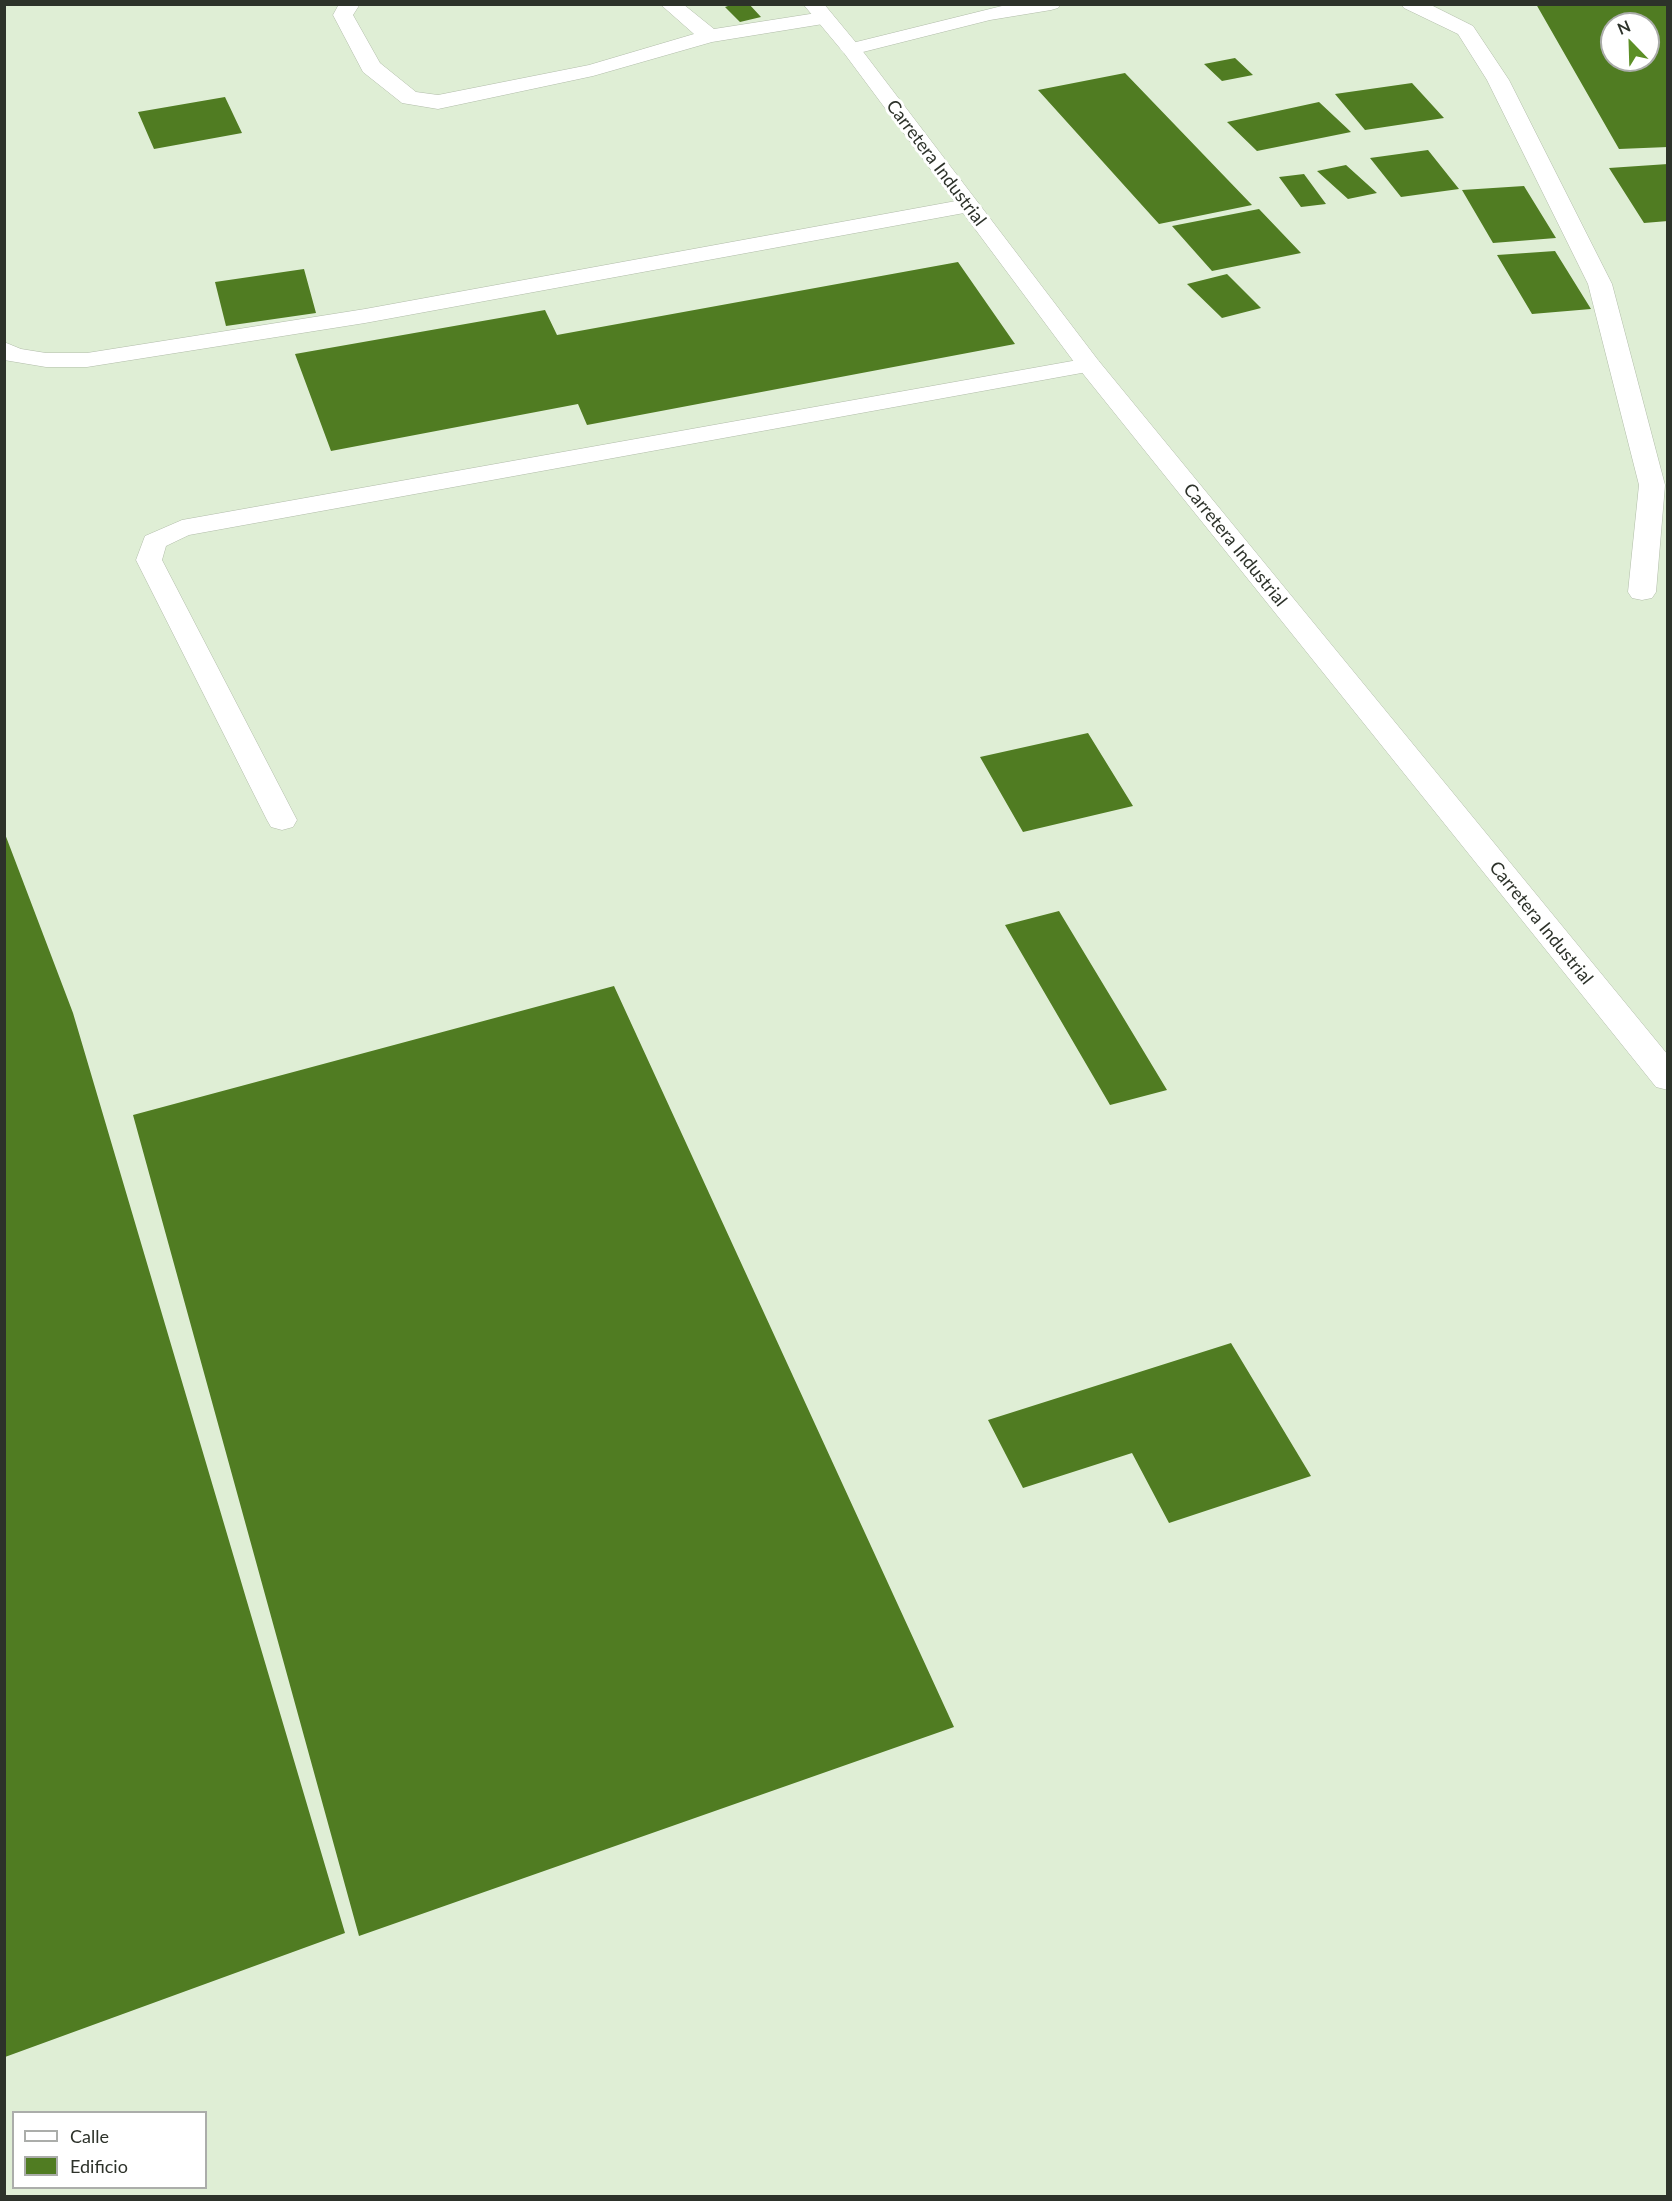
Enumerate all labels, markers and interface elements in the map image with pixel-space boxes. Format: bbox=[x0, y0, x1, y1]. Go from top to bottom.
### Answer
north arrow bbox=[1600, 12, 1660, 72]
text: N bbox=[1614, 16, 1633, 38]
street label: Carretera Industrial bbox=[882, 96, 990, 230]
street label: Carretera Industrial bbox=[1179, 479, 1291, 611]
street label: Carretera Industrial bbox=[1485, 857, 1597, 989]
legend bbox=[12, 2111, 207, 2189]
text: Calle bbox=[70, 2125, 109, 2147]
text: Edificio bbox=[70, 2155, 128, 2177]

